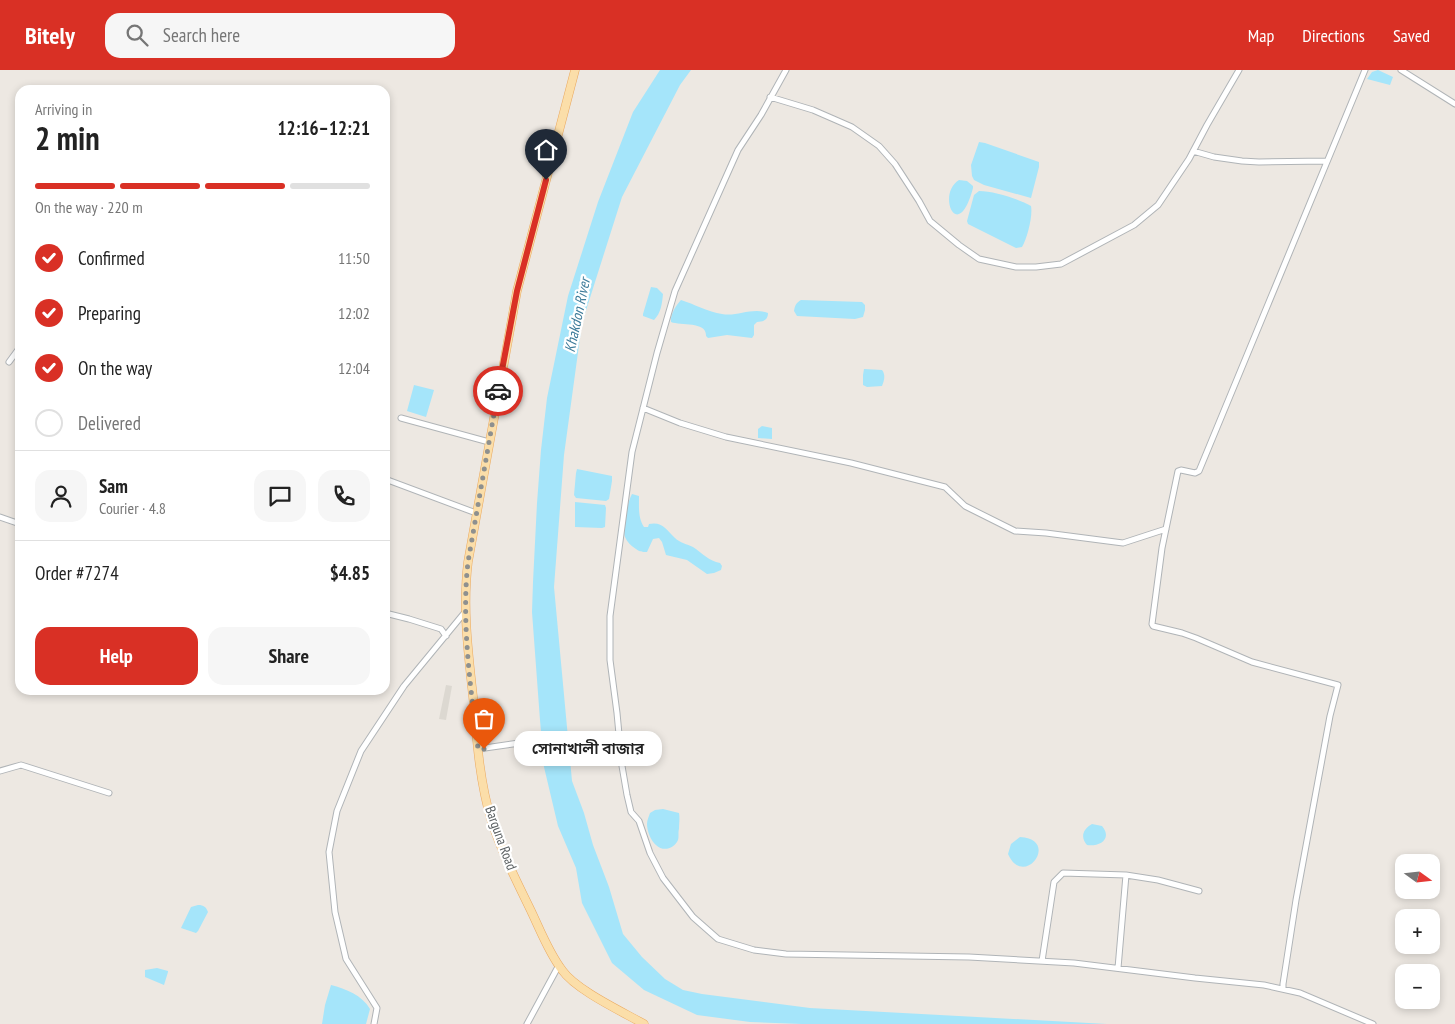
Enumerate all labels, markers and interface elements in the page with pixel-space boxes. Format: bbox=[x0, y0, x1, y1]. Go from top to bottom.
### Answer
search box bbox=[105, 13, 455, 58]
text: Bitely bbox=[25, 20, 75, 51]
icon: search bbox=[123, 21, 151, 49]
text: Search here bbox=[163, 23, 240, 47]
text: Map bbox=[1248, 24, 1274, 47]
text: Directions bbox=[1302, 24, 1365, 47]
text: Saved bbox=[1393, 24, 1430, 47]
text: Arriving in bbox=[35, 99, 92, 119]
text: 12:16–12:21 bbox=[277, 116, 370, 140]
text: 2 min bbox=[35, 117, 100, 159]
pin bbox=[525, 129, 567, 180]
icon: home bbox=[532, 136, 560, 164]
text: On the way · 220 m bbox=[35, 197, 143, 217]
icon: check bbox=[35, 244, 63, 272]
text: Confirmed bbox=[78, 246, 145, 270]
text: 11:50 bbox=[338, 248, 370, 268]
water label: Khakdon River bbox=[560, 274, 594, 354]
icon: check bbox=[35, 299, 63, 327]
text: Preparing bbox=[78, 301, 141, 325]
text: 12:02 bbox=[338, 303, 370, 323]
icon: check bbox=[35, 354, 63, 382]
text: On the way bbox=[78, 356, 152, 380]
text: 12:04 bbox=[338, 358, 370, 378]
courier bbox=[473, 366, 523, 416]
icon: car bbox=[484, 377, 512, 405]
text: Delivered bbox=[78, 411, 141, 435]
button: person bbox=[35, 470, 87, 522]
button: chat bbox=[254, 470, 306, 522]
button: phone bbox=[318, 470, 370, 522]
text: Sam bbox=[99, 474, 128, 498]
text: Courier · 4.8 bbox=[99, 498, 166, 518]
text: Order #7274 bbox=[35, 561, 119, 585]
text: $4.85 bbox=[330, 561, 370, 585]
button: Help bbox=[35, 627, 198, 685]
button: Share bbox=[208, 627, 370, 685]
pin bbox=[463, 698, 505, 749]
icon: bag bbox=[470, 705, 498, 733]
callout: সোনাখালী বাজার bbox=[514, 732, 662, 766]
text: সোনাখালী বাজার bbox=[532, 738, 644, 758]
street label: Barguna Road bbox=[481, 804, 521, 872]
north arrow bbox=[1395, 854, 1440, 899]
map controls bbox=[1395, 854, 1440, 1009]
button: + bbox=[1395, 909, 1440, 954]
button: − bbox=[1395, 964, 1440, 1009]

